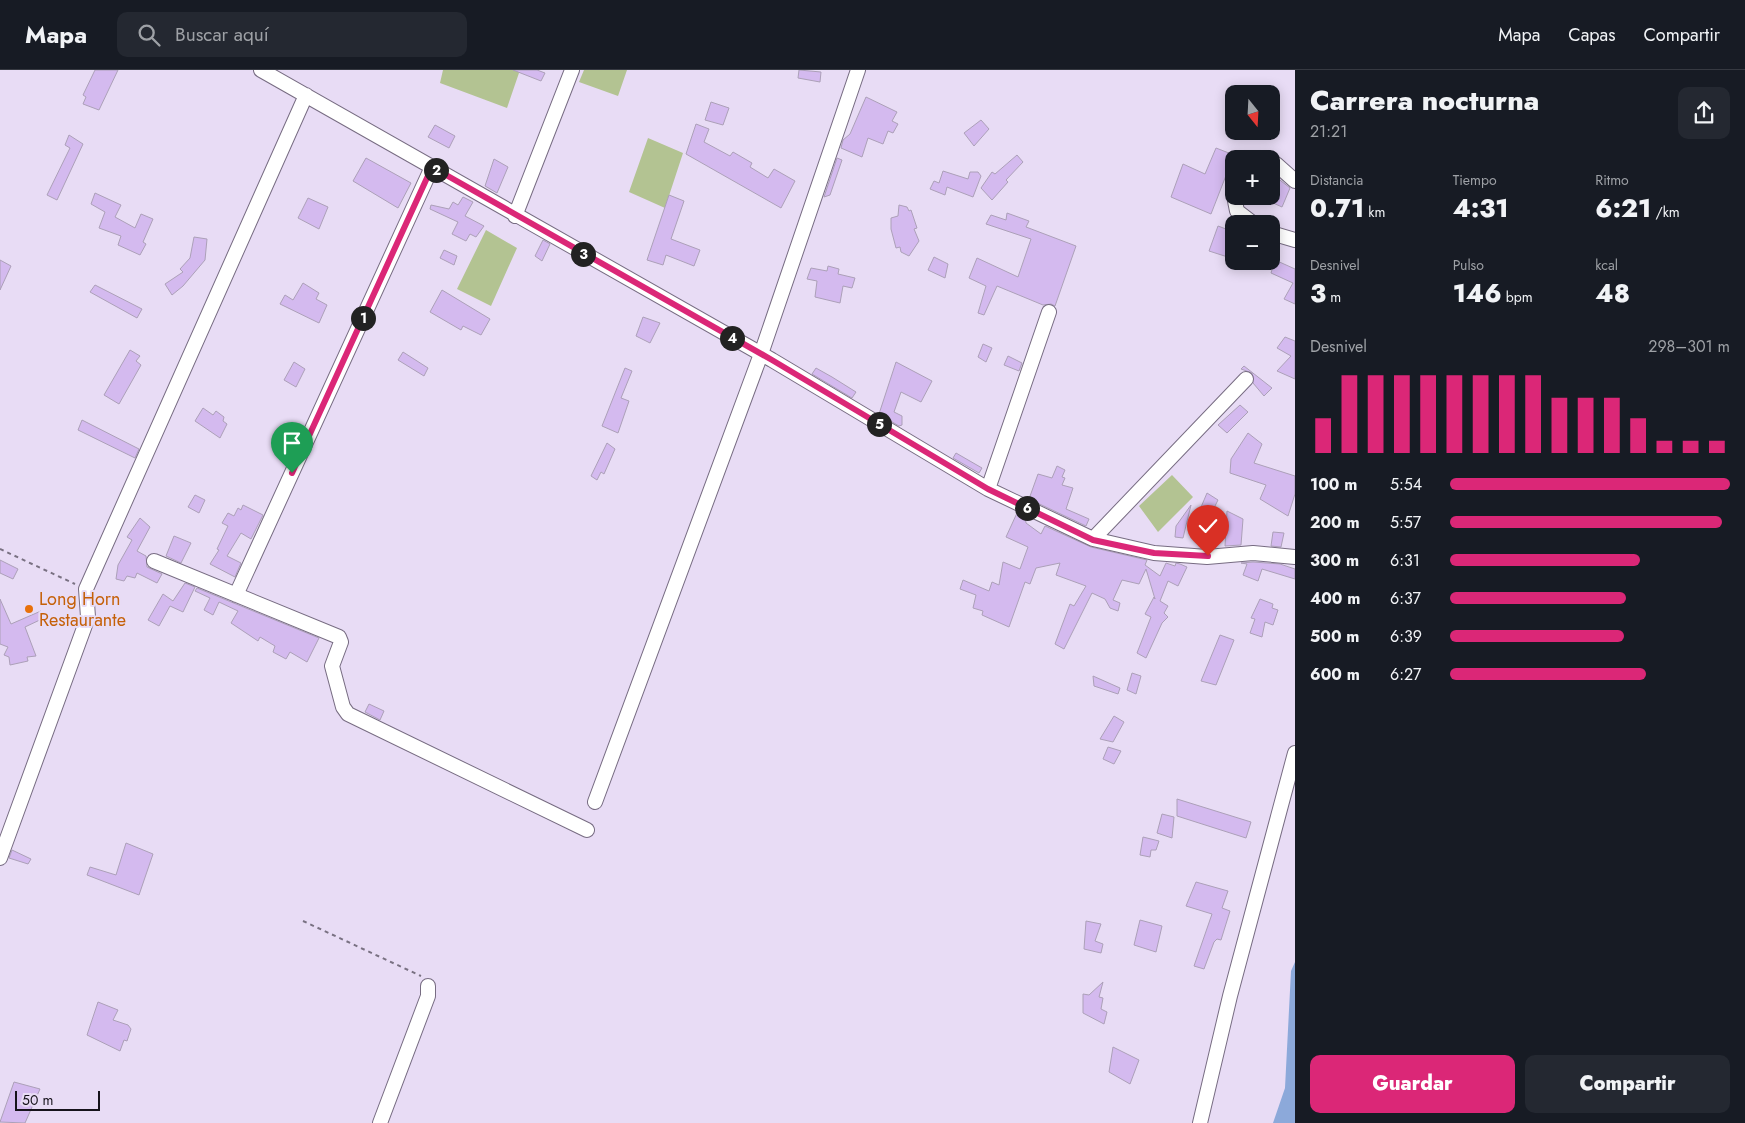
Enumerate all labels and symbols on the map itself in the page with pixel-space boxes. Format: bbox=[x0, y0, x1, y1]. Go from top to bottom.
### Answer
north arrow bbox=[1225, 85, 1280, 140]
pin: 2 bbox=[424, 158, 448, 182]
pin: 3 bbox=[570, 242, 596, 266]
pin: 1 bbox=[350, 306, 376, 330]
pin: 4 bbox=[720, 326, 744, 350]
pin: 5 bbox=[866, 412, 892, 436]
pin bbox=[271, 422, 313, 473]
pin: 6 bbox=[1014, 496, 1040, 520]
pin bbox=[1187, 505, 1229, 556]
place label: Long Horn Restaurante bbox=[39, 586, 126, 633]
marker: Long Horn Restaurante bbox=[23, 603, 35, 615]
scale bar bbox=[15, 1088, 100, 1111]

